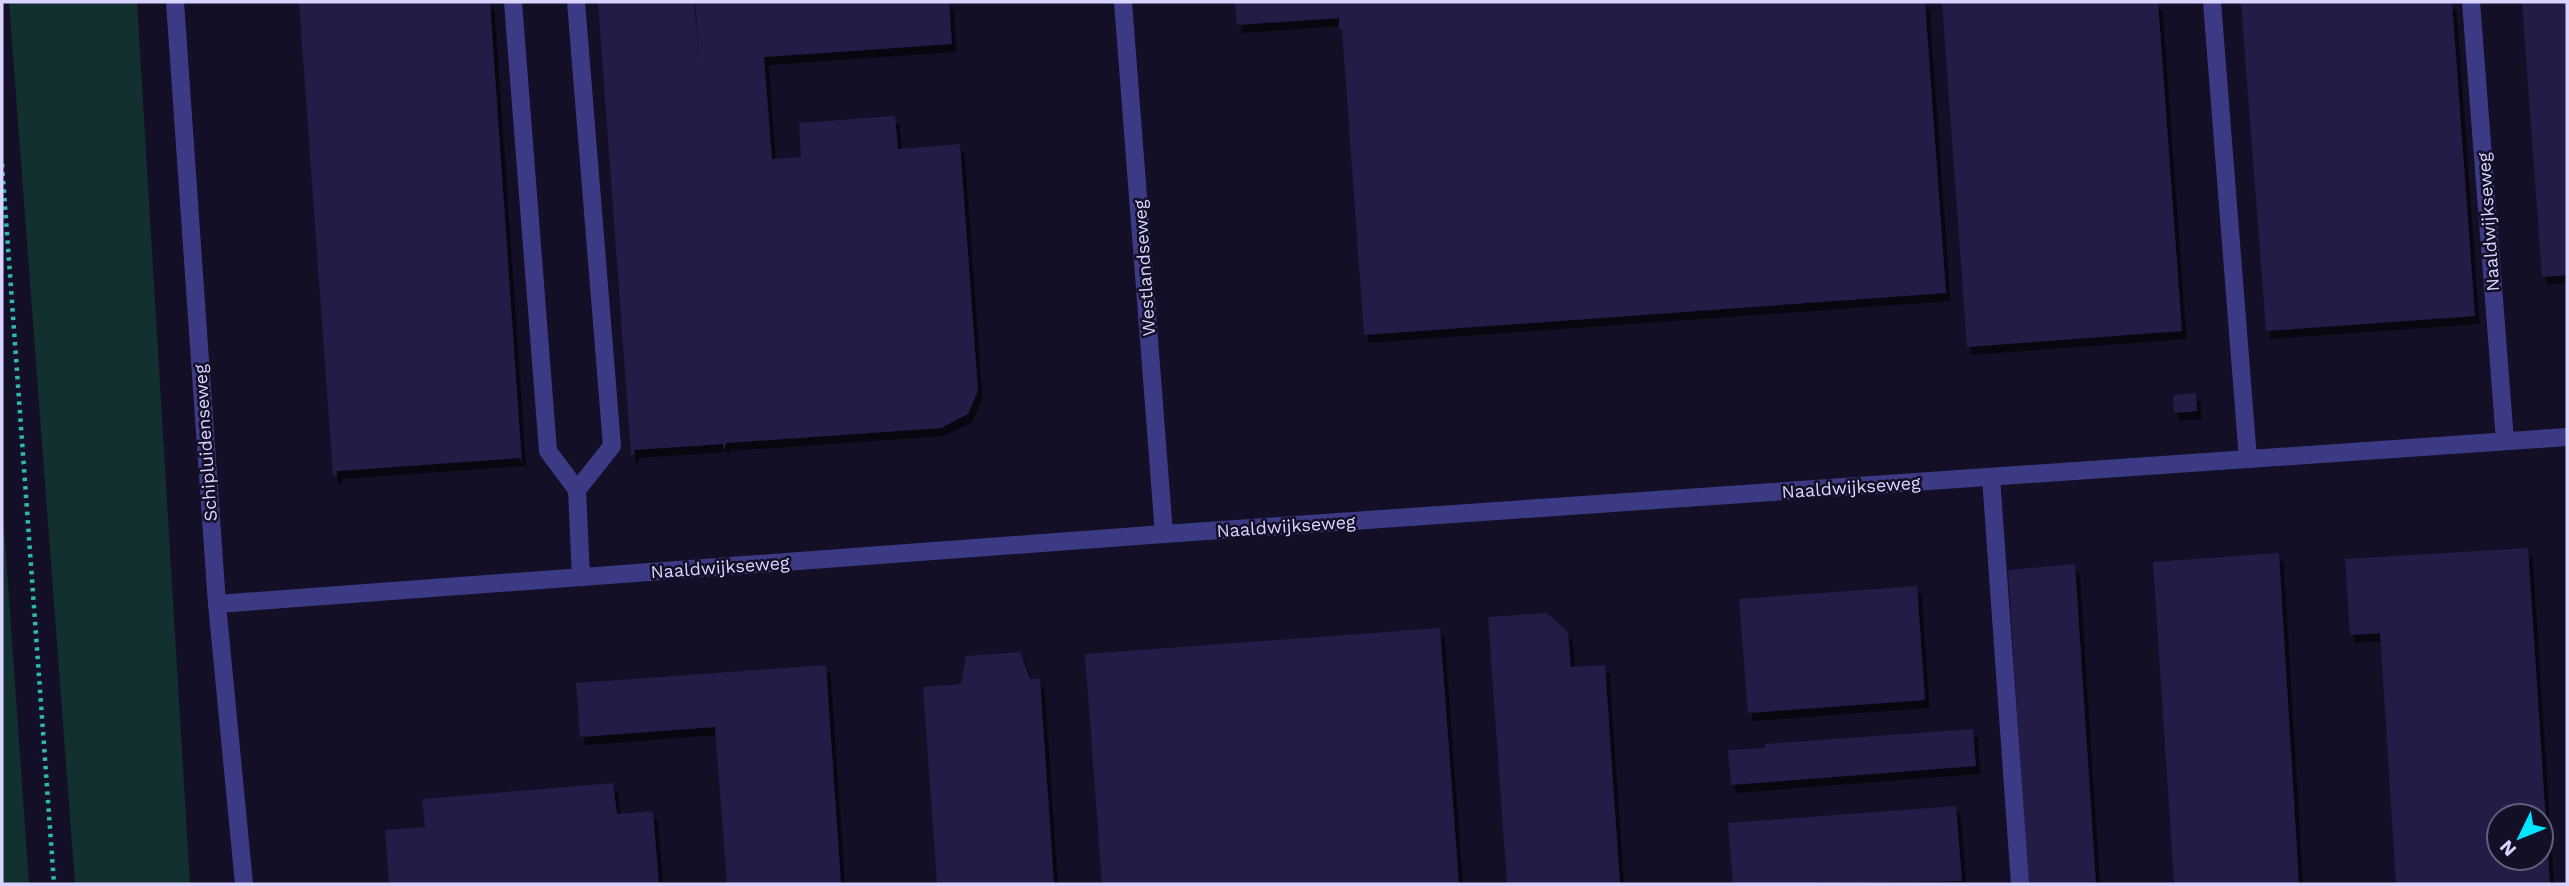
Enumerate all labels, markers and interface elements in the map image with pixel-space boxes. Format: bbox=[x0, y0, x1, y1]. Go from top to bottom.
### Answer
street label: Naaldwijkseweg bbox=[2473, 151, 2503, 292]
street label: Westlandseweg bbox=[1129, 199, 1159, 337]
street label: Schipluidenseweg bbox=[189, 363, 221, 522]
street label: Naaldwijkseweg bbox=[1781, 472, 1922, 502]
street label: Naaldwijkseweg bbox=[1216, 511, 1357, 541]
street label: Naaldwijkseweg bbox=[650, 552, 791, 582]
north arrow bbox=[2485, 802, 2555, 872]
text: N bbox=[2495, 835, 2521, 861]

